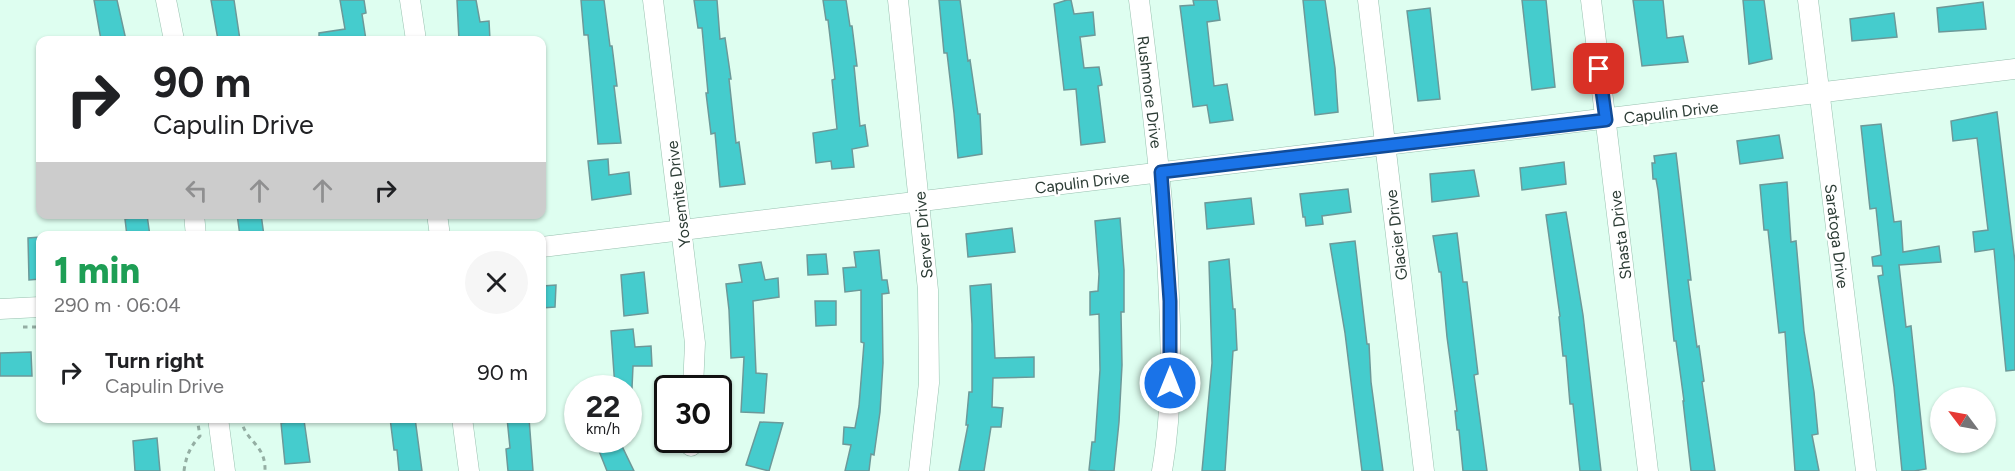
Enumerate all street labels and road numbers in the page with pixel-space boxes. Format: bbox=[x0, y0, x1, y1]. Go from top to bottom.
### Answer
street label: Rushmore Drive bbox=[1133, 35, 1166, 150]
street label: Capulin Drive bbox=[1623, 97, 1720, 128]
street label: Yosemite Drive bbox=[663, 139, 694, 248]
street label: Capulin Drive bbox=[1034, 167, 1131, 198]
street label: Saratoga Drive bbox=[1821, 183, 1852, 290]
street label: Glacier Drive bbox=[1381, 188, 1411, 281]
street label: Shasta Drive bbox=[1606, 189, 1635, 281]
street label: Server Drive bbox=[910, 190, 937, 279]

